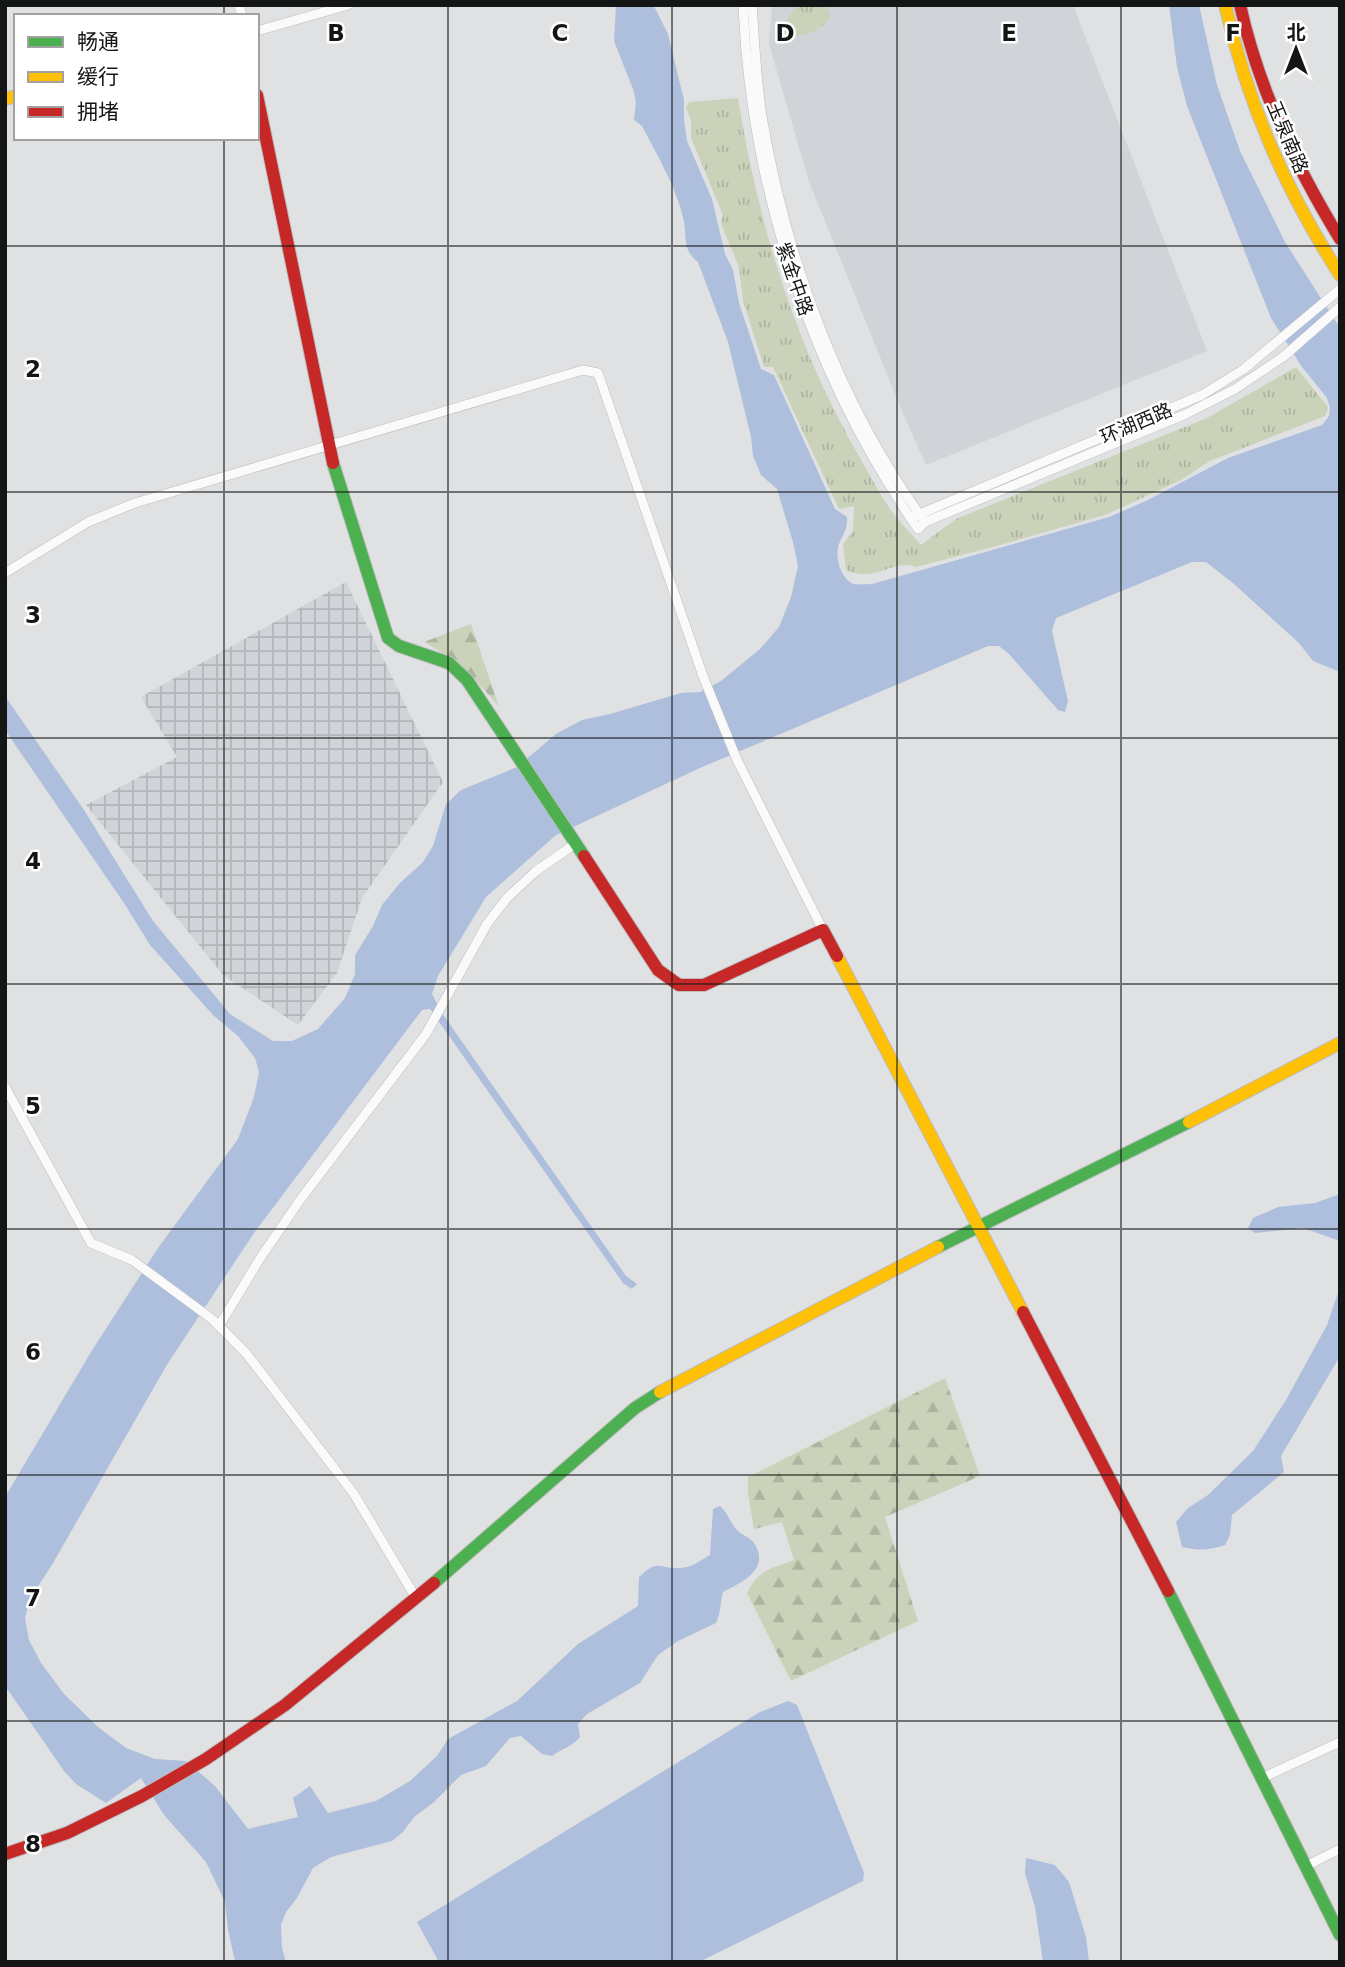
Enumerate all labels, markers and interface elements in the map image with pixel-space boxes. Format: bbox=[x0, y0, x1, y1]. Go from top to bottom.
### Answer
legend bbox=[14, 14, 259, 140]
north arrow bbox=[1261, 14, 1331, 84]
text: B bbox=[327, 20, 345, 46]
text: C bbox=[552, 20, 568, 46]
text: D bbox=[775, 20, 795, 46]
text: E bbox=[1001, 20, 1017, 46]
text: F bbox=[1225, 20, 1241, 46]
text: 北 bbox=[1286, 21, 1306, 43]
text: 畅通 bbox=[77, 30, 119, 54]
text: 缓行 bbox=[77, 65, 119, 89]
street label: 玉泉南路 bbox=[1263, 98, 1313, 176]
text: 拥堵 bbox=[77, 100, 119, 124]
street label: 紫金中路 bbox=[772, 239, 818, 319]
text: 2 bbox=[25, 356, 41, 382]
street label: 环湖西路 bbox=[1097, 398, 1175, 448]
text: 3 bbox=[25, 602, 41, 628]
text: 4 bbox=[25, 848, 41, 874]
text: 5 bbox=[25, 1093, 41, 1119]
text: 6 bbox=[25, 1339, 41, 1365]
text: 7 bbox=[25, 1585, 41, 1611]
text: 8 bbox=[25, 1831, 41, 1857]

